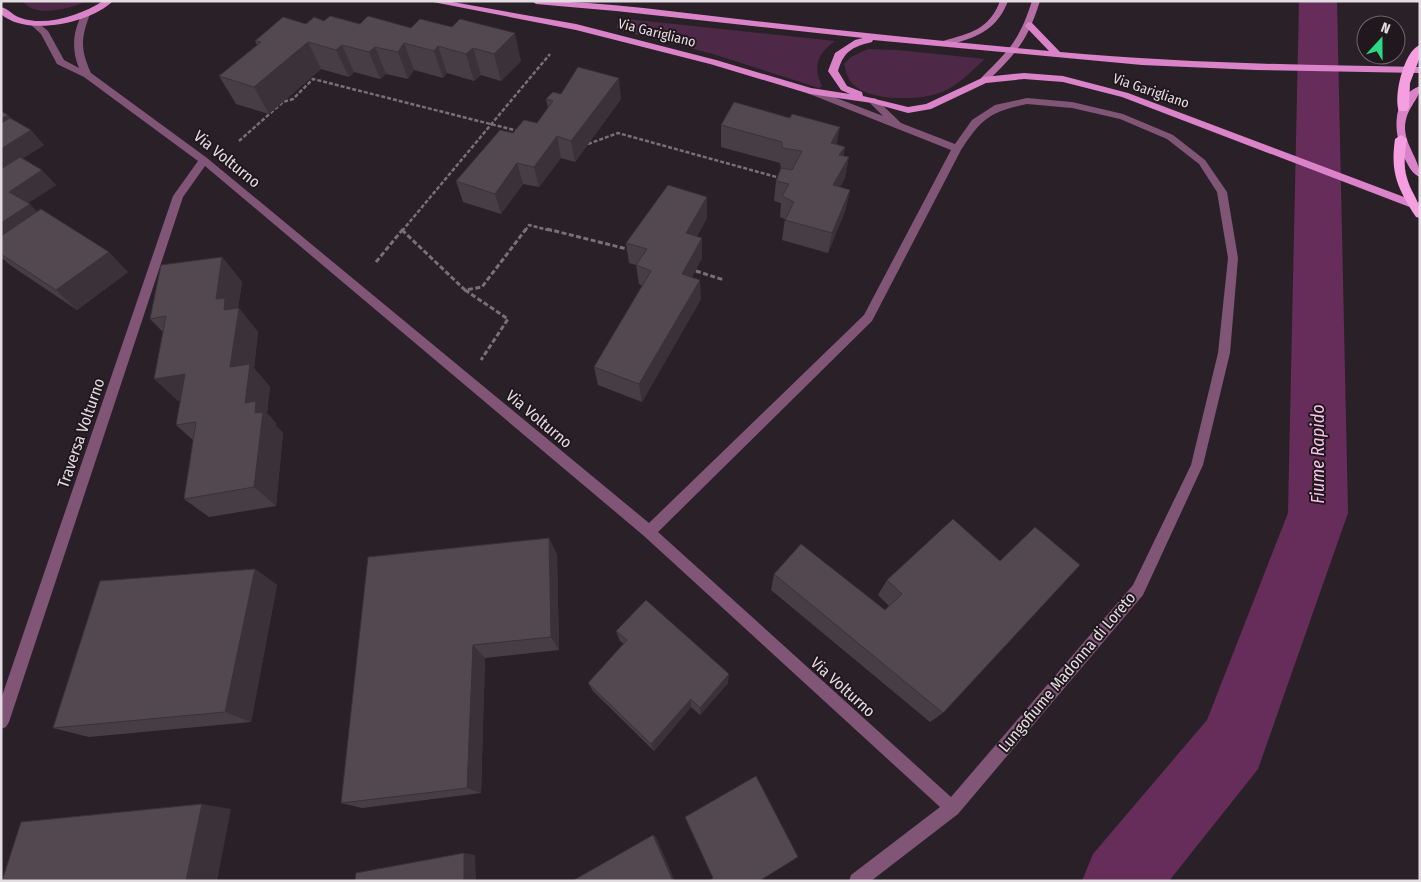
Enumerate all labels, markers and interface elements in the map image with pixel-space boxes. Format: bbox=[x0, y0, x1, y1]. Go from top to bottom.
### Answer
street label: Via Garigliano bbox=[616, 15, 698, 51]
north arrow bbox=[1356, 15, 1406, 65]
text: N bbox=[1379, 19, 1392, 38]
street label: Via Garigliano bbox=[1111, 70, 1191, 112]
street label: Via Volturno bbox=[190, 126, 264, 192]
street label: Traversa Volturno bbox=[53, 376, 109, 490]
street label: Via Volturno bbox=[502, 386, 576, 452]
water label: Fiume Rapido bbox=[1307, 404, 1329, 504]
street label: Lungofiume Madonna di Loreto bbox=[995, 588, 1139, 756]
street label: Via Volturno bbox=[807, 653, 879, 721]

